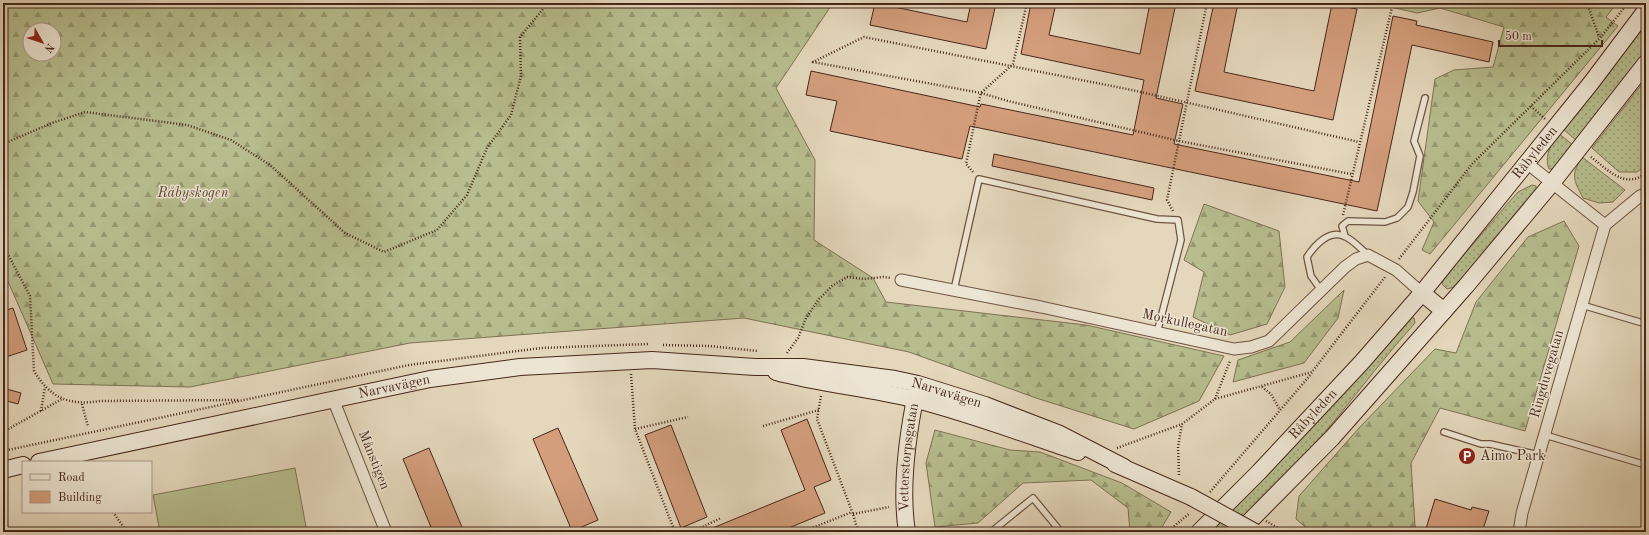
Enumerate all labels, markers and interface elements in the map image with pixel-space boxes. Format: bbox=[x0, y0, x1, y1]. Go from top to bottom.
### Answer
north arrow bbox=[22, 22, 62, 62]
scale bar bbox=[1499, 22, 1602, 48]
text: 50 m bbox=[1505, 30, 1532, 43]
text: N bbox=[41, 41, 56, 55]
street label: Råbyleden bbox=[1510, 123, 1560, 182]
park label: Råbyskogen bbox=[156, 186, 229, 201]
street label: Morkullegatan bbox=[1141, 307, 1229, 339]
street label: Ringduvegatan bbox=[1528, 328, 1566, 420]
street label: Narvavägen bbox=[357, 372, 432, 401]
street label: Narvavägen bbox=[910, 376, 984, 411]
street label: Råbyleden bbox=[1286, 386, 1340, 442]
street label: Vetterstorpsgatan bbox=[897, 402, 921, 512]
street label: Månstigen bbox=[356, 428, 392, 492]
parking icon: Aimo Park bbox=[1457, 446, 1477, 466]
place label: Aimo Park bbox=[1480, 449, 1545, 463]
legend bbox=[22, 461, 152, 513]
text: Road bbox=[58, 472, 85, 484]
text: Building bbox=[58, 492, 102, 504]

